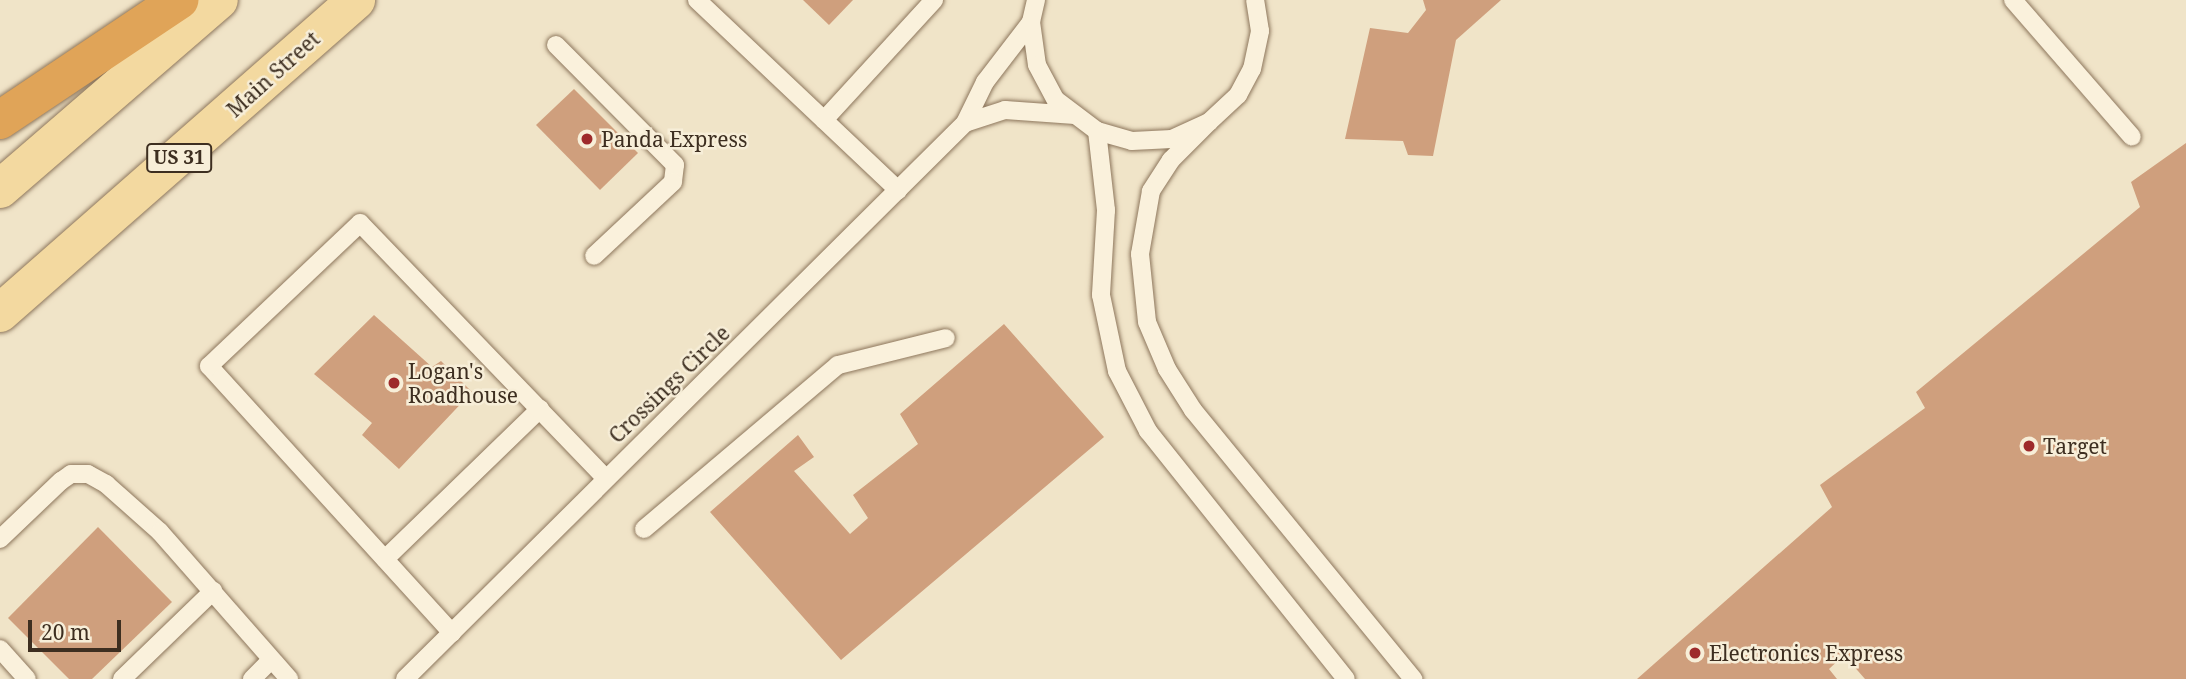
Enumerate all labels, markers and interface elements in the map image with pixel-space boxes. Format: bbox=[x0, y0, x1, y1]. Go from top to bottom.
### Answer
street label: Main Street bbox=[222, 26, 324, 122]
place label: Panda Express bbox=[601, 126, 747, 152]
marker: Panda Express bbox=[579, 131, 595, 147]
road number: US 31 bbox=[146, 142, 212, 174]
street label: Crossings Circle bbox=[603, 320, 735, 448]
place label: Logan's Roadhouse bbox=[408, 358, 518, 408]
marker: Logan's Roadhouse bbox=[386, 375, 402, 391]
place label: Target bbox=[2043, 433, 2107, 459]
marker: Target bbox=[2021, 438, 2037, 454]
scale bar bbox=[32, 606, 124, 650]
text: 20 m bbox=[41, 618, 90, 646]
place label: Electronics Express bbox=[1709, 640, 1903, 666]
marker: Electronics Express bbox=[1687, 645, 1703, 661]

